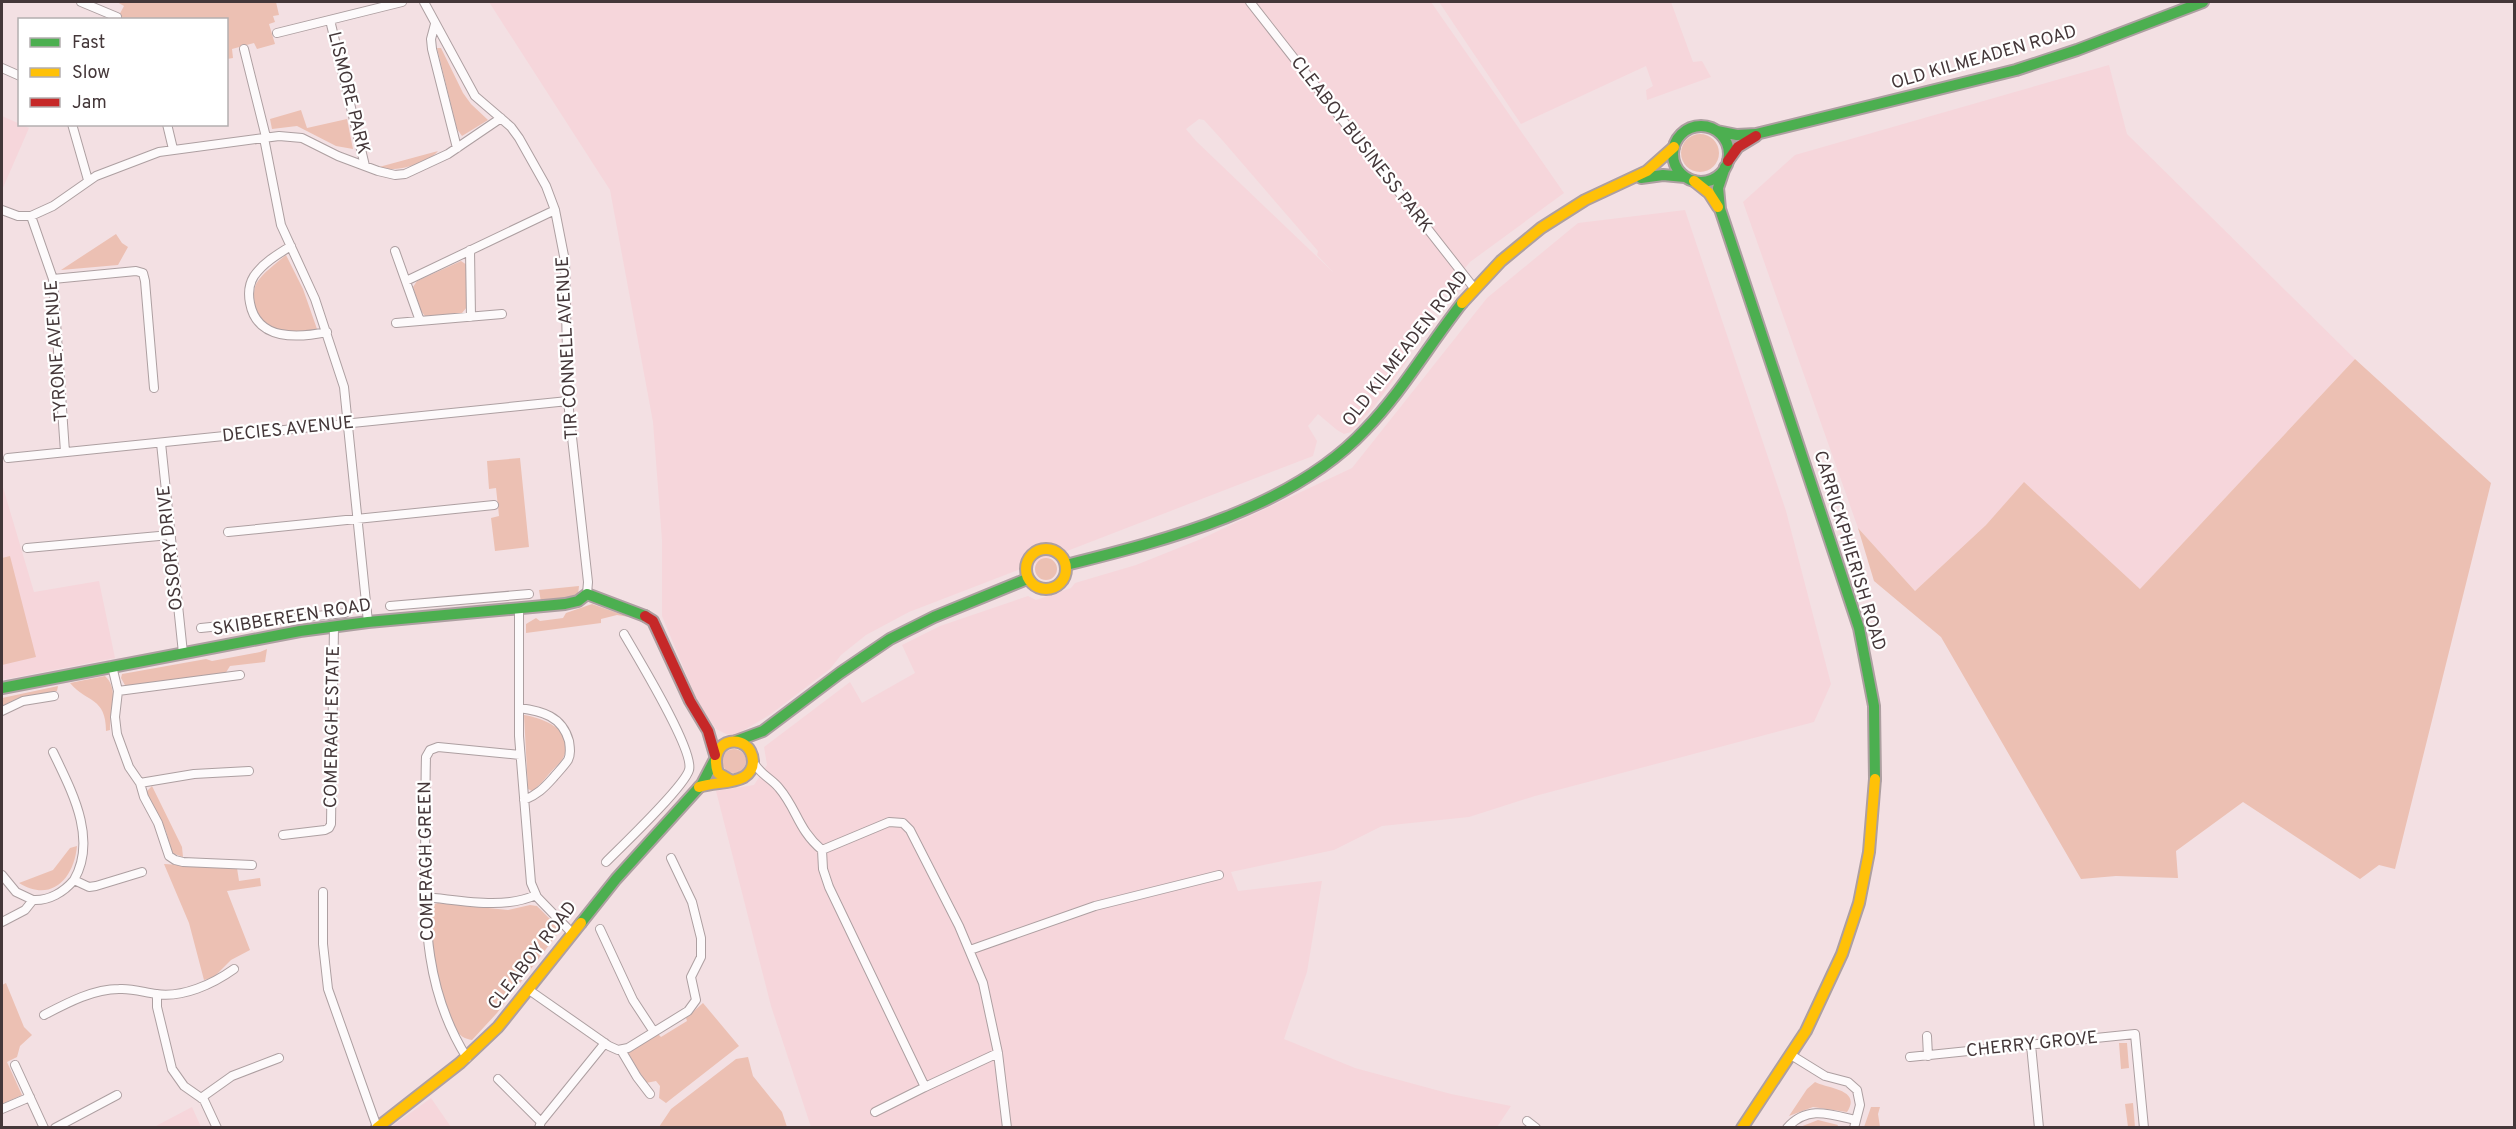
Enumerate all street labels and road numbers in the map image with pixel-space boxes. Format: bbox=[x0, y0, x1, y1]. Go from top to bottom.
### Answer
street label: OLD KILMEADEN ROAD bbox=[1889, 20, 2079, 96]
street label: LISMORE PARK bbox=[322, 29, 374, 157]
street label: CLEABOY BUSINESS PARK bbox=[1285, 52, 1437, 238]
street label: TIR CONNELL AVENUE bbox=[552, 256, 584, 440]
street label: OLD KILMEADEN ROAD bbox=[1338, 266, 1474, 432]
street label: TYRONE AVENUE bbox=[41, 279, 73, 423]
street label: DECIES AVENUE bbox=[221, 412, 355, 448]
street label: CARRICKPHIERISH ROAD bbox=[1808, 448, 1890, 654]
street label: OSSORY DRIVE bbox=[153, 484, 189, 612]
street label: SKIBBEREEN ROAD bbox=[211, 594, 373, 642]
street label: COMERAGH ESTATE bbox=[320, 646, 346, 808]
street label: COMERAGH GREEN bbox=[414, 781, 440, 941]
street label: CLEABOY ROAD bbox=[483, 897, 583, 1015]
street label: CHERRY GROVE bbox=[1965, 1027, 2099, 1063]

